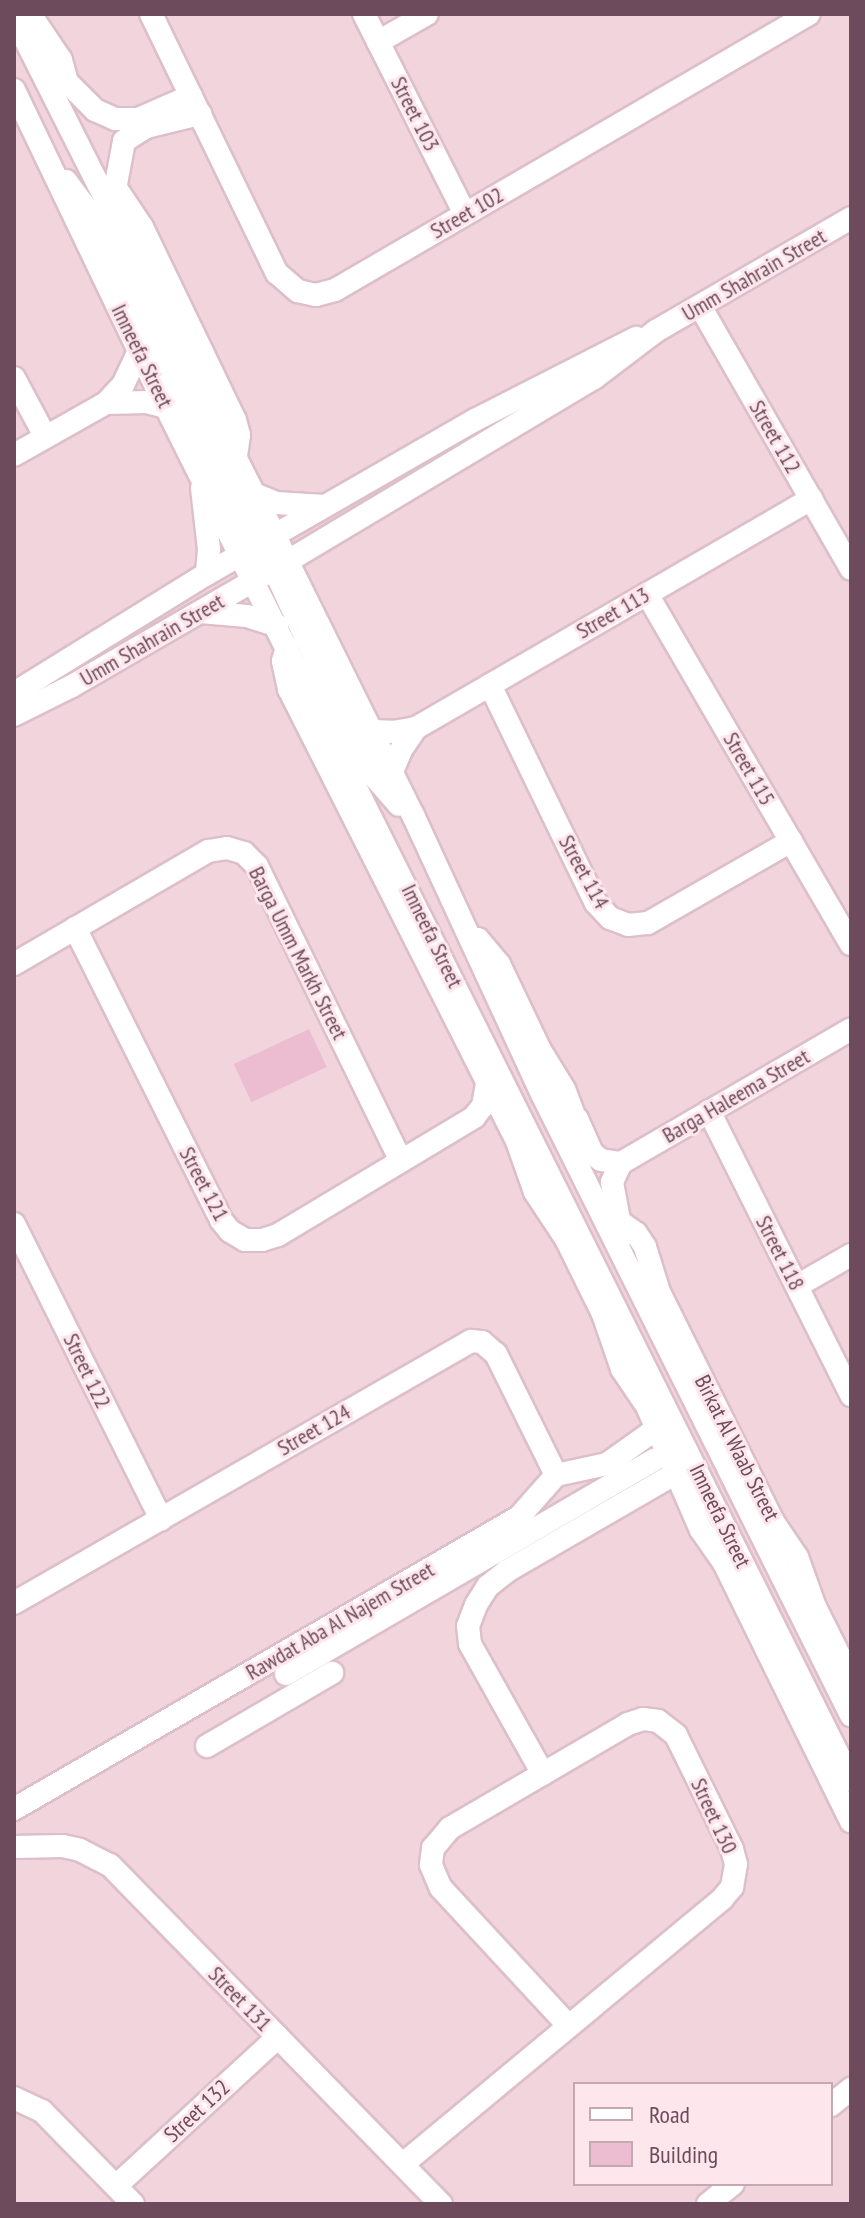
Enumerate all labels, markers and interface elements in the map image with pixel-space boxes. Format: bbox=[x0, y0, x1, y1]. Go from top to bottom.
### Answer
street label: Street 103 bbox=[385, 72, 445, 156]
street label: Street 102 bbox=[426, 182, 508, 244]
street label: Umm Shahrain Street bbox=[677, 223, 831, 327]
street label: Imneefa Street bbox=[106, 300, 178, 412]
street label: Street 112 bbox=[744, 396, 806, 478]
street label: Street 113 bbox=[572, 582, 654, 644]
street label: Umm Shahrain Street bbox=[75, 588, 229, 692]
street label: Street 115 bbox=[718, 728, 780, 810]
street label: Street 114 bbox=[553, 831, 615, 913]
street label: Barga Umm Markh Street bbox=[243, 862, 353, 1044]
street label: Imneefa Street bbox=[396, 880, 468, 992]
street label: Barga Haleema Street bbox=[658, 1043, 814, 1149]
street label: Street 121 bbox=[174, 1143, 234, 1225]
street label: Street 118 bbox=[750, 1211, 810, 1295]
street label: Street 122 bbox=[58, 1329, 116, 1413]
street label: Birkat Al Waab Street bbox=[689, 1370, 785, 1526]
street label: Street 124 bbox=[273, 1399, 355, 1461]
street label: Imneefa Street bbox=[684, 1460, 756, 1572]
street label: Rawdat Aba Al Najem Street bbox=[241, 1556, 439, 1686]
street label: Street 130 bbox=[685, 1774, 743, 1858]
street label: Street 131 bbox=[203, 1961, 277, 2037]
street label: Street 132 bbox=[159, 2074, 235, 2148]
legend bbox=[573, 2082, 833, 2186]
text: Road bbox=[649, 2099, 690, 2130]
text: Building bbox=[649, 2139, 718, 2170]

